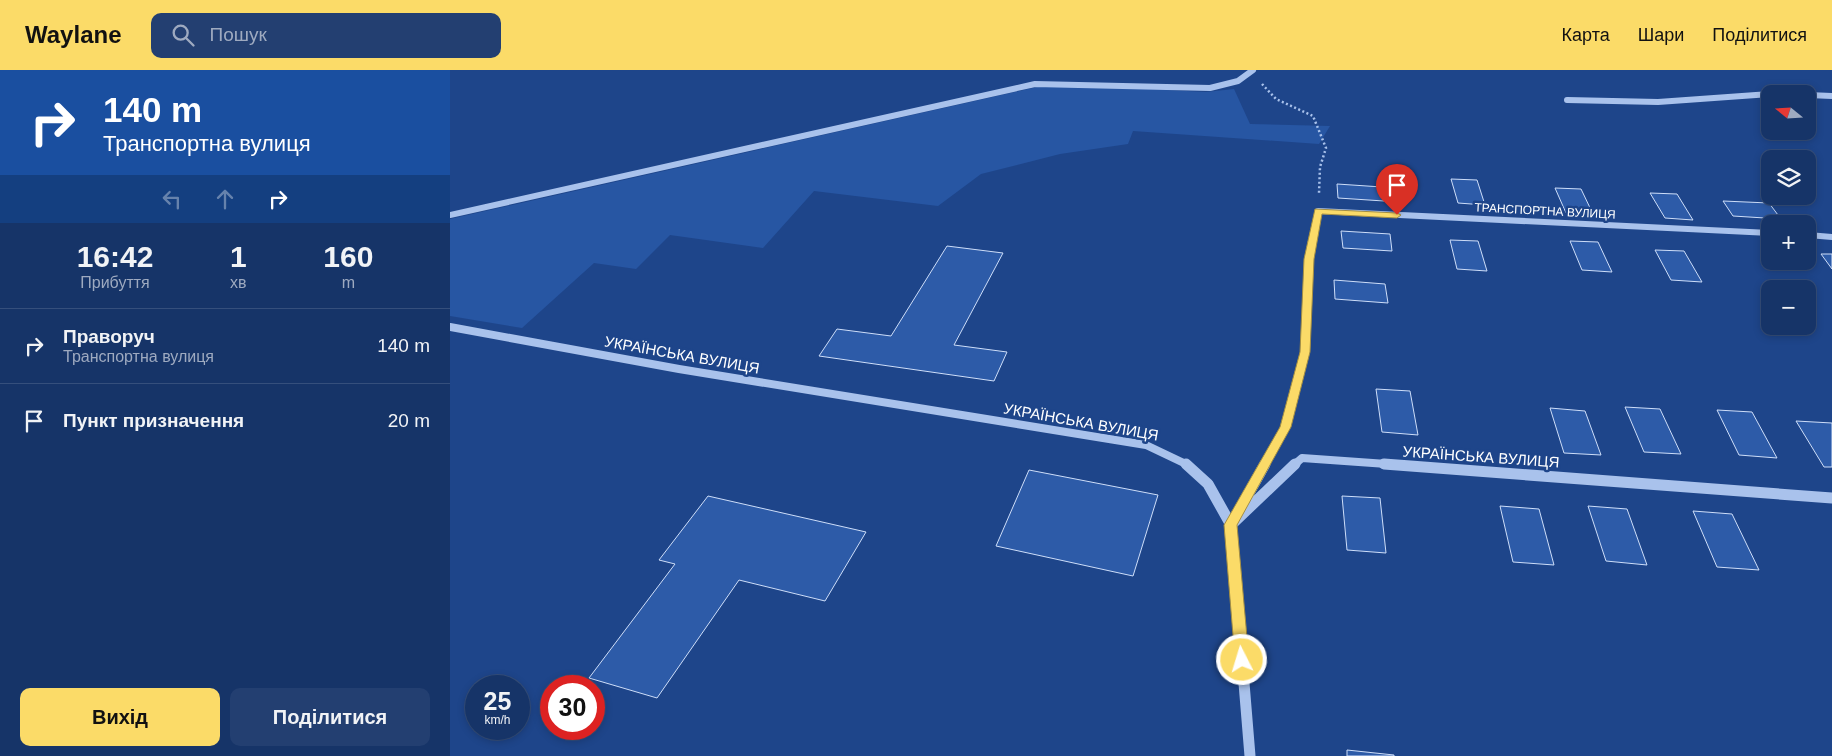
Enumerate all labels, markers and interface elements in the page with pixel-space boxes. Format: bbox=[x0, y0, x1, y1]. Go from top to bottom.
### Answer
search box bbox=[151, 13, 501, 58]
text: Waylane bbox=[25, 21, 121, 48]
icon: search bbox=[169, 21, 197, 49]
text: Пошук bbox=[209, 24, 267, 45]
text: Карта bbox=[1562, 25, 1610, 45]
text: Шари bbox=[1638, 25, 1684, 45]
text: Поділитися bbox=[1712, 25, 1807, 45]
north arrow bbox=[1761, 85, 1816, 140]
map controls bbox=[1761, 85, 1816, 335]
icon: right bbox=[20, 90, 85, 155]
text: 140 m bbox=[103, 90, 202, 129]
text: Транспортна вулиця bbox=[103, 131, 311, 156]
button: layers bbox=[1761, 150, 1816, 205]
pin bbox=[1376, 164, 1418, 215]
icon: arrive bbox=[1383, 171, 1411, 199]
icon: left bbox=[158, 185, 186, 213]
icon: ahead bbox=[211, 185, 239, 213]
icon: right bbox=[264, 185, 292, 213]
street label: ТРАНСПОРТНА ВУЛИЦЯ bbox=[1474, 200, 1616, 222]
button: + bbox=[1761, 215, 1816, 270]
text: 16:42 bbox=[77, 240, 153, 273]
text: 1 bbox=[230, 240, 247, 273]
text: 160 bbox=[323, 240, 373, 273]
text: Прибуття bbox=[80, 274, 150, 291]
text: хв bbox=[230, 274, 247, 291]
text: m bbox=[342, 274, 355, 291]
button: − bbox=[1761, 280, 1816, 335]
text: Праворуч bbox=[63, 326, 155, 347]
icon: right bbox=[20, 332, 48, 360]
street label: УКРАЇНСЬКА ВУЛИЦЯ bbox=[603, 333, 761, 377]
text: 140 m bbox=[377, 335, 430, 356]
text: Транспортна вулиця bbox=[63, 348, 214, 365]
street label: УКРАЇНСЬКА ВУЛИЦЯ bbox=[1002, 400, 1160, 444]
icon: arrive bbox=[20, 407, 48, 435]
text: Пункт призначення bbox=[63, 410, 244, 431]
text: 20 m bbox=[388, 410, 430, 431]
street label: УКРАЇНСЬКА ВУЛИЦЯ bbox=[1402, 443, 1560, 470]
position arrow bbox=[1215, 633, 1267, 685]
speed limit sign: 30 bbox=[540, 675, 605, 740]
text: 25 bbox=[484, 687, 511, 715]
button: Вихід bbox=[20, 688, 220, 746]
button: Поділитися bbox=[230, 688, 430, 746]
text: km/h bbox=[484, 713, 511, 727]

